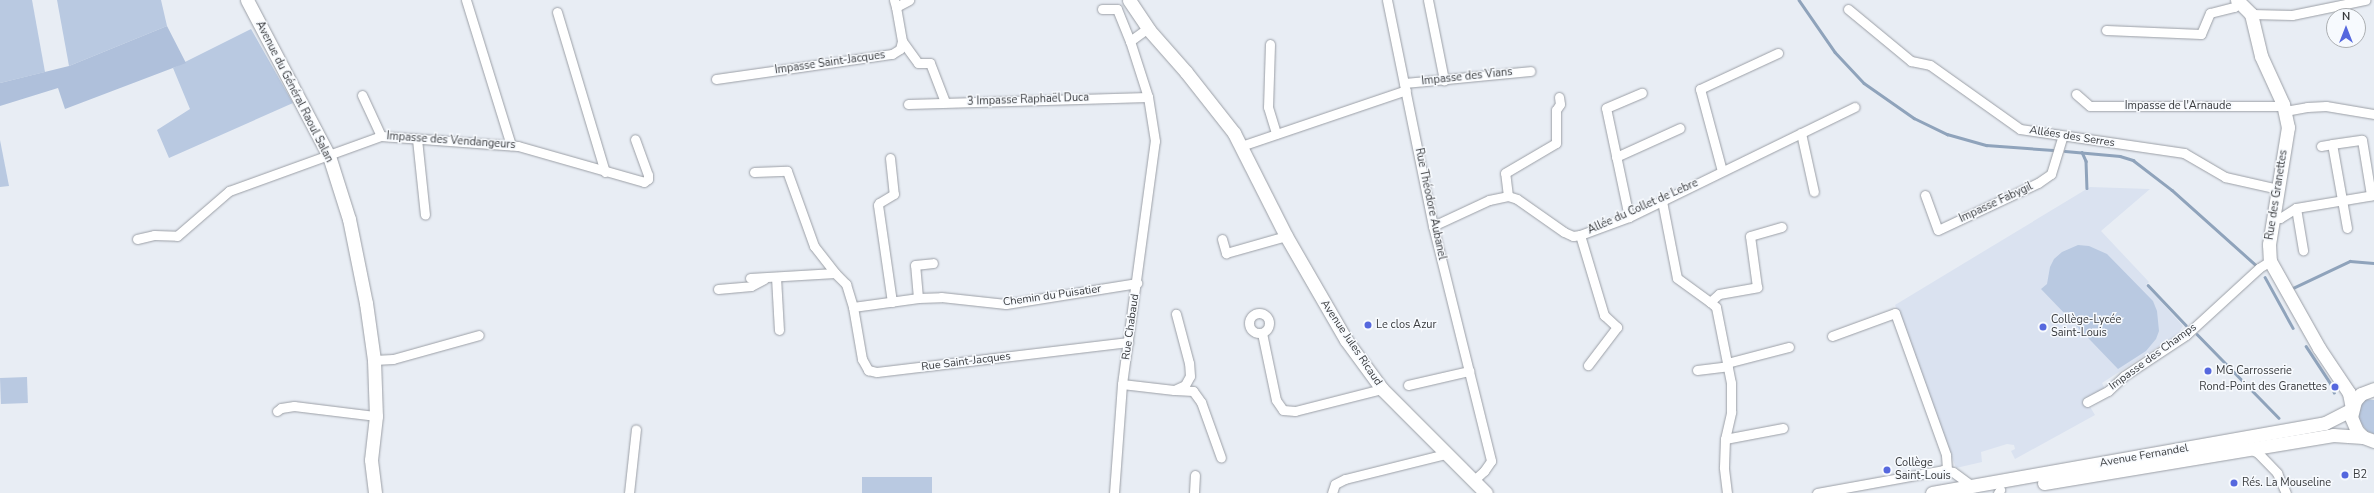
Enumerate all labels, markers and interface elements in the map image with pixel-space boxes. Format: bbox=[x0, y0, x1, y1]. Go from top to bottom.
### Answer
north arrow bbox=[2326, 8, 2366, 48]
text: N bbox=[2342, 9, 2350, 24]
street label: Avenue du Général Raoul Salan bbox=[253, 19, 335, 165]
street label: Impasse Saint-Jacques bbox=[774, 49, 886, 77]
street label: Impasse des Vians bbox=[1421, 66, 1513, 88]
street label: 3 Impasse Raphaël Duca bbox=[967, 91, 1089, 109]
street label: Impasse de l'Arnaude bbox=[2125, 99, 2231, 113]
street label: Allées des Serres bbox=[2028, 124, 2116, 150]
street label: Impasse des Vendangeurs bbox=[386, 130, 516, 152]
street label: Rue Théodore Aubanel bbox=[1412, 147, 1448, 261]
street label: Rue des Granettes bbox=[2263, 149, 2291, 241]
street label: Allée du Collet de Lebre bbox=[1586, 177, 1700, 237]
street label: Impasse Fabygil bbox=[1957, 180, 2035, 226]
street label: Chemin du Puisatier bbox=[1002, 283, 1102, 309]
street label: Rue Chabaud bbox=[1120, 293, 1142, 361]
street label: Avenue Jules Ricaud bbox=[1317, 298, 1385, 388]
place label: Collège-Lycée Saint-Louis bbox=[2051, 314, 2121, 340]
place label: Le clos Azur bbox=[1376, 318, 1436, 332]
marker: Le clos Azur bbox=[1363, 320, 1373, 330]
street label: Impasse des Champs bbox=[2107, 321, 2199, 393]
marker: Collège-Lycée Saint-Louis bbox=[2038, 322, 2048, 332]
street label: Rue Saint-Jacques bbox=[921, 350, 1011, 374]
place label: MG Carrosserie bbox=[2216, 364, 2292, 378]
marker: MG Carrosserie bbox=[2203, 366, 2213, 376]
place label: Rond-Point des Granettes bbox=[2199, 380, 2327, 394]
marker: Rond-Point des Granettes bbox=[2330, 382, 2340, 392]
street label: Avenue Fernandel bbox=[2099, 442, 2189, 470]
place label: Collège Saint-Louis bbox=[1895, 457, 1951, 483]
marker: Collège Saint-Louis bbox=[1882, 465, 1892, 475]
place label: B2 bbox=[2353, 468, 2367, 482]
marker: B2 bbox=[2340, 470, 2350, 480]
place label: Rés. La Mouseline bbox=[2242, 476, 2331, 490]
marker: Rés. La Mouseline bbox=[2229, 478, 2239, 488]

